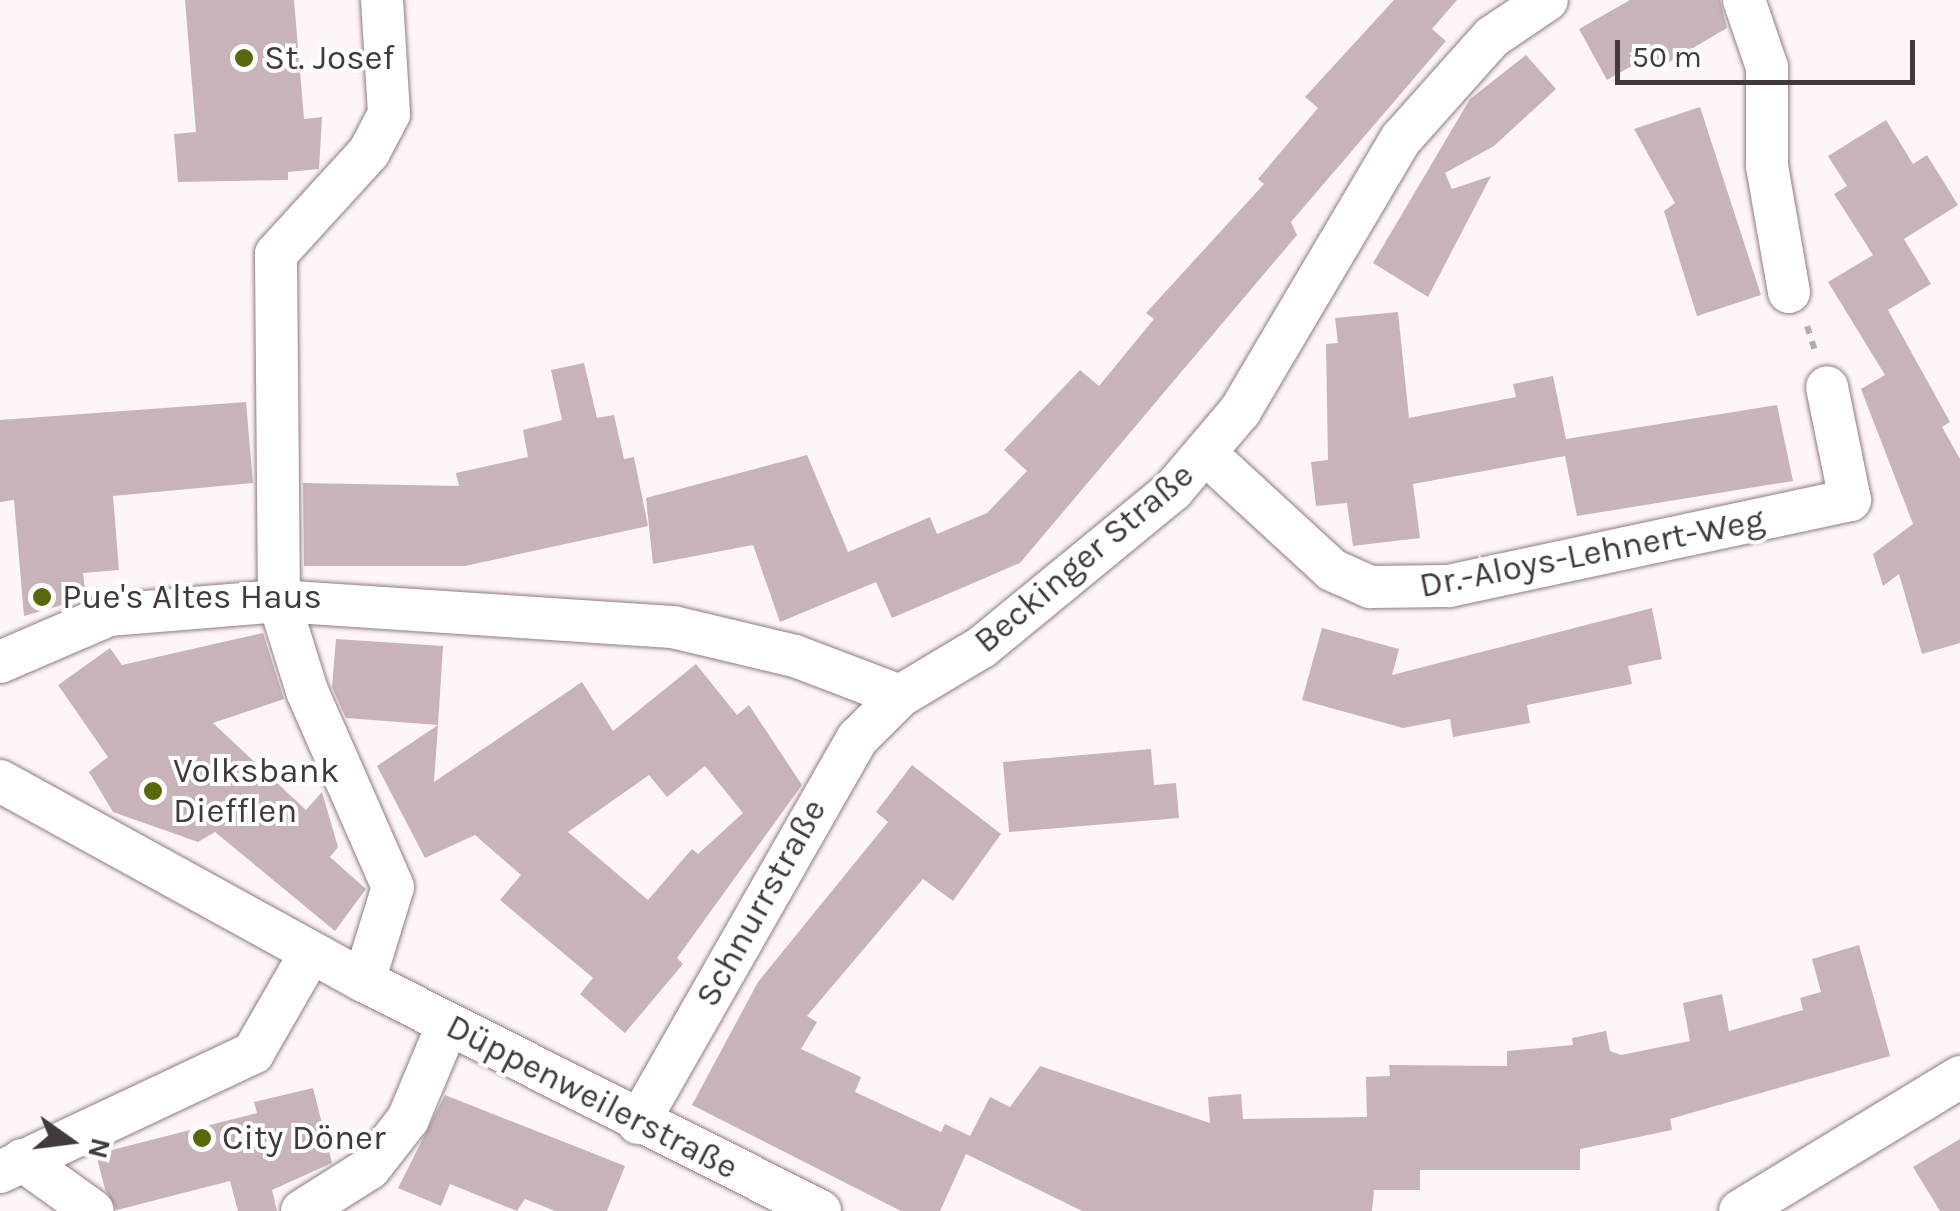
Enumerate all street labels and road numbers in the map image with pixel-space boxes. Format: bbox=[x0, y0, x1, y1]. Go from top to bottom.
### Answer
street label: Beckinger Straße bbox=[966, 454, 1202, 662]
street label: Dr.-Aloys-Lehnert-Weg bbox=[1416, 499, 1768, 607]
street label: Schnurrstraße bbox=[687, 792, 835, 1014]
street label: Düppenweilerstraße bbox=[439, 1005, 745, 1189]

